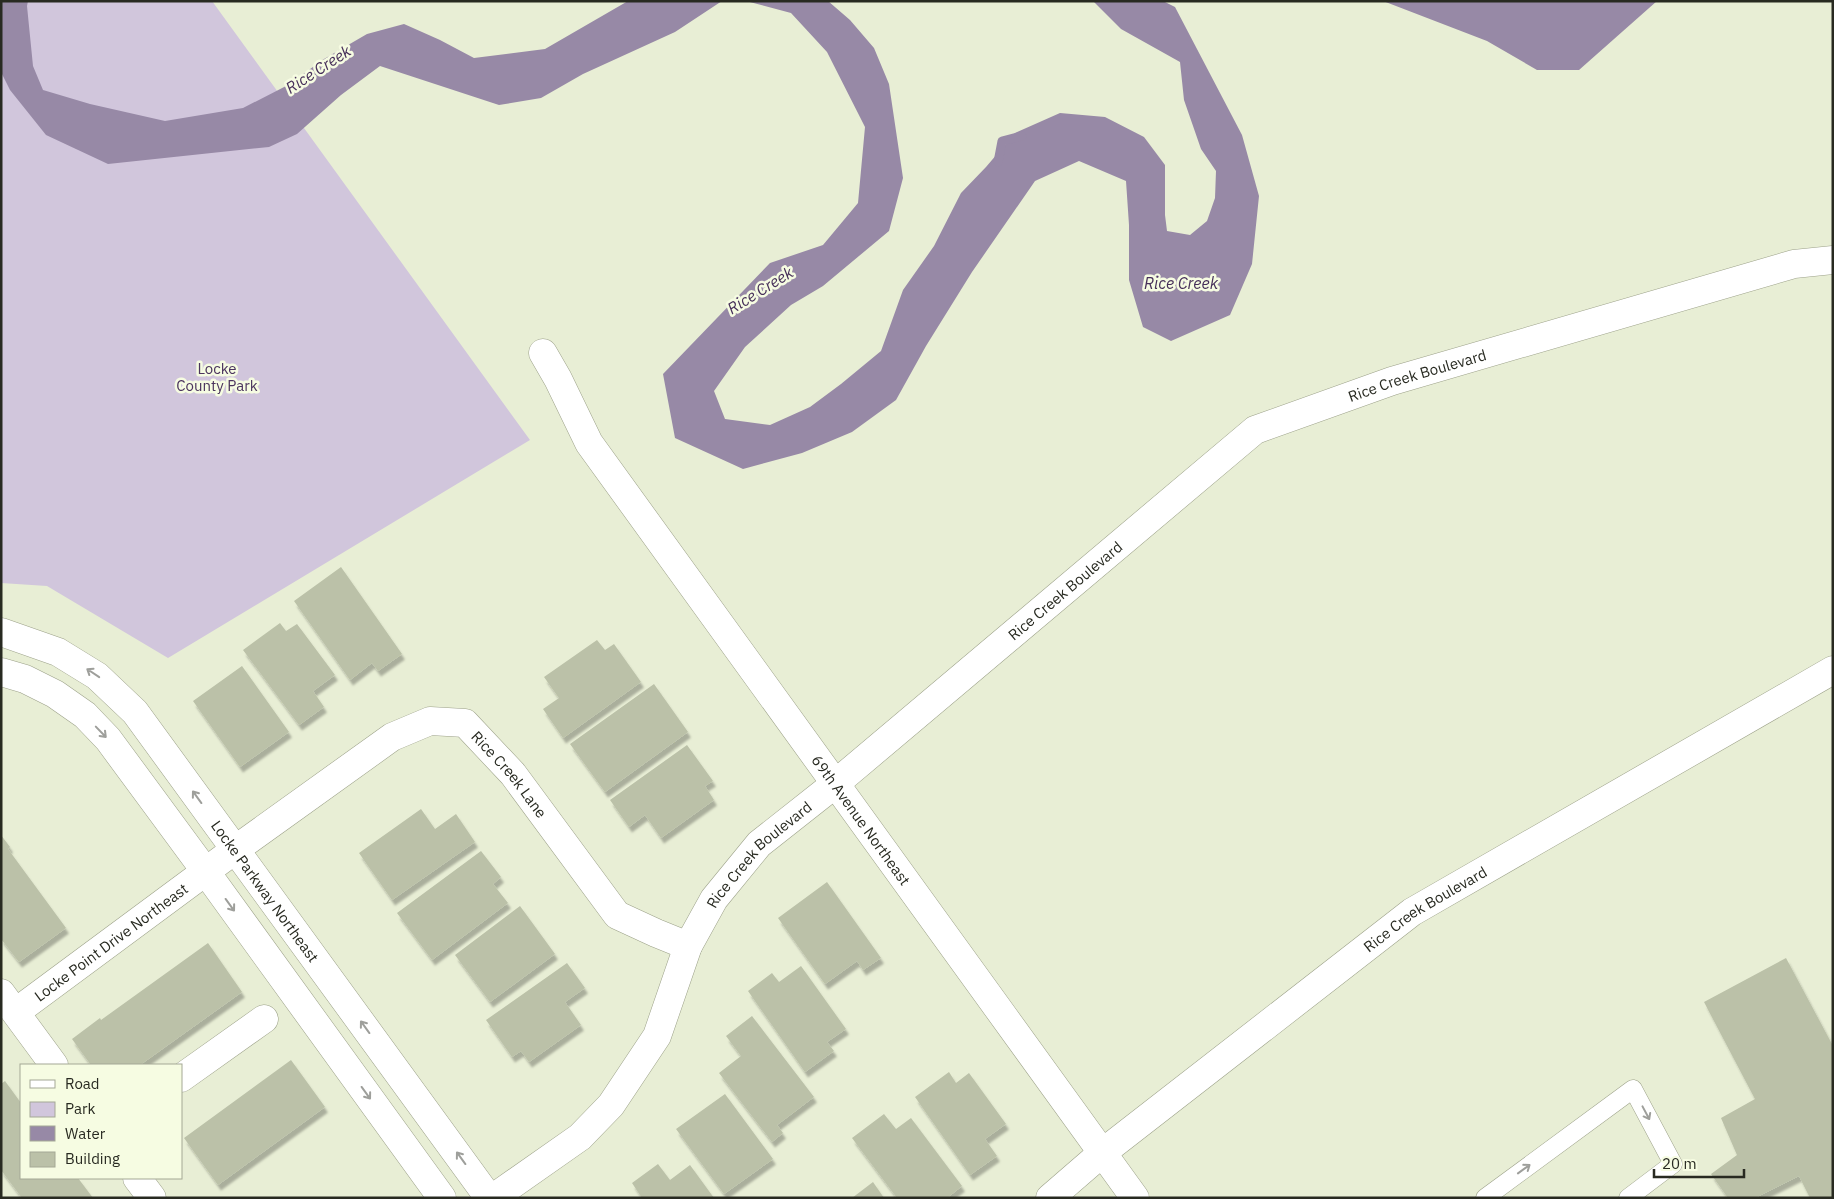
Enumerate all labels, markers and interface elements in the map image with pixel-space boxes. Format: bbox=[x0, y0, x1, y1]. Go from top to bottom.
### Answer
water label: Rice Creek bbox=[282, 40, 355, 98]
water label: Rice Creek bbox=[723, 262, 797, 318]
water label: Rice Creek bbox=[1144, 273, 1219, 293]
street label: Rice Creek Boulevard bbox=[1345, 345, 1488, 405]
park label: Locke County Park bbox=[176, 359, 258, 395]
street label: Rice Creek Boulevard bbox=[1004, 537, 1126, 644]
one-way arrow bbox=[86, 668, 100, 678]
one-way arrow bbox=[95, 726, 107, 738]
street label: Rice Creek Lane bbox=[468, 727, 551, 821]
street label: 69th Avenue Northeast bbox=[808, 751, 915, 889]
one-way arrow bbox=[192, 790, 202, 804]
street label: Rice Creek Boulevard bbox=[702, 797, 815, 911]
street label: Locke Parkway Northeast bbox=[207, 816, 323, 966]
street label: Rice Creek Boulevard bbox=[1359, 862, 1490, 956]
street label: Locke Point Drive Northeast bbox=[30, 879, 191, 1005]
one-way arrow bbox=[225, 897, 235, 911]
one-way arrow bbox=[360, 1020, 370, 1034]
legend bbox=[20, 1064, 182, 1179]
text: Road bbox=[65, 1074, 100, 1093]
one-way arrow bbox=[361, 1086, 371, 1100]
text: Park bbox=[65, 1099, 95, 1118]
one-way arrow bbox=[1641, 1106, 1651, 1121]
text: Water bbox=[65, 1124, 106, 1143]
scale bar bbox=[1654, 1146, 1744, 1178]
text: Building bbox=[65, 1149, 120, 1168]
one-way arrow bbox=[456, 1151, 466, 1165]
text: 20 m bbox=[1662, 1154, 1697, 1173]
one-way arrow bbox=[1517, 1164, 1531, 1174]

